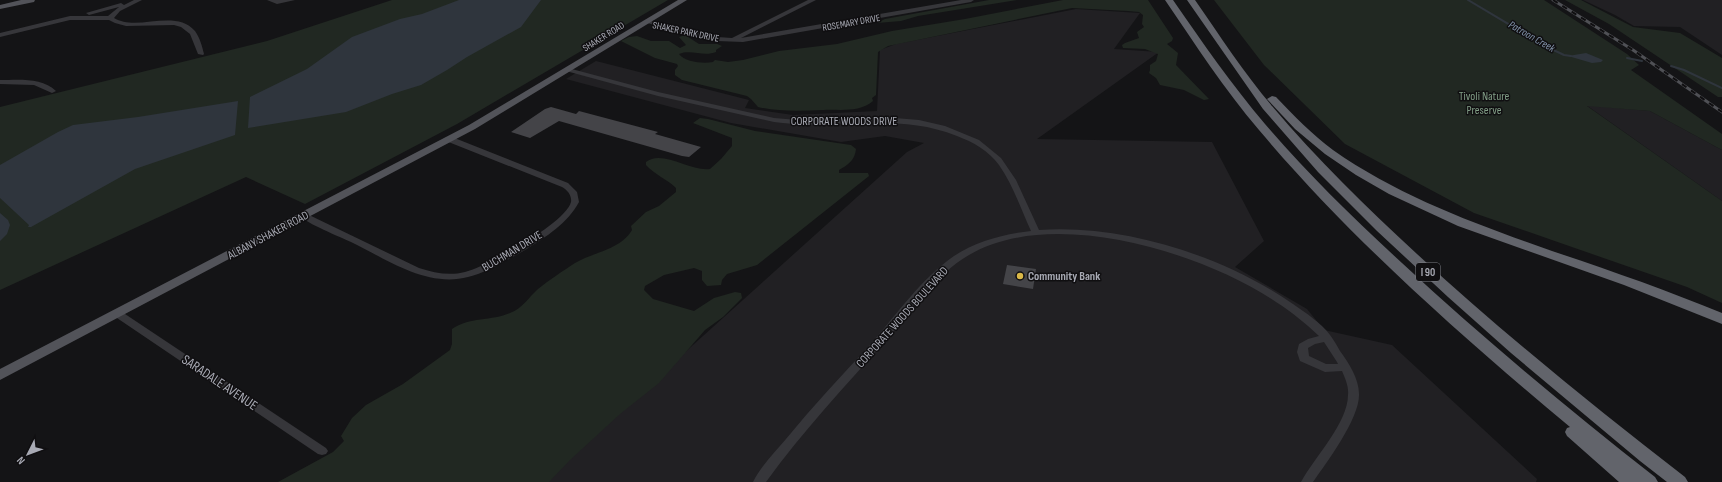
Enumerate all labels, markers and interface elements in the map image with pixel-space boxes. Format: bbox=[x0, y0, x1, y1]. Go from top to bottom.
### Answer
street label: ROSEMARY DRIVE bbox=[821, 12, 881, 34]
water label: Patroon Creek bbox=[1506, 18, 1558, 55]
street label: SHAKER ROAD bbox=[580, 19, 627, 54]
street label: SHAKER PARK DRIVE bbox=[651, 19, 720, 45]
park label: Tivoli Nature Preserve bbox=[1459, 89, 1510, 118]
street label: CORPORATE WOODS DRIVE bbox=[791, 114, 897, 129]
street label: ALBANY SHAKER ROAD bbox=[224, 208, 311, 264]
street label: BUCHMAN DRIVE bbox=[479, 228, 545, 275]
road number: I 90 bbox=[1416, 263, 1440, 281]
street label: CORPORATE WOODS BOULEVARD bbox=[853, 264, 952, 371]
place label: Community Bank bbox=[1028, 269, 1100, 284]
marker: Community Bank bbox=[1015, 271, 1025, 281]
street label: SARADALE AVENUE bbox=[179, 351, 261, 414]
north arrow bbox=[8, 434, 48, 474]
text: N bbox=[14, 454, 28, 467]

